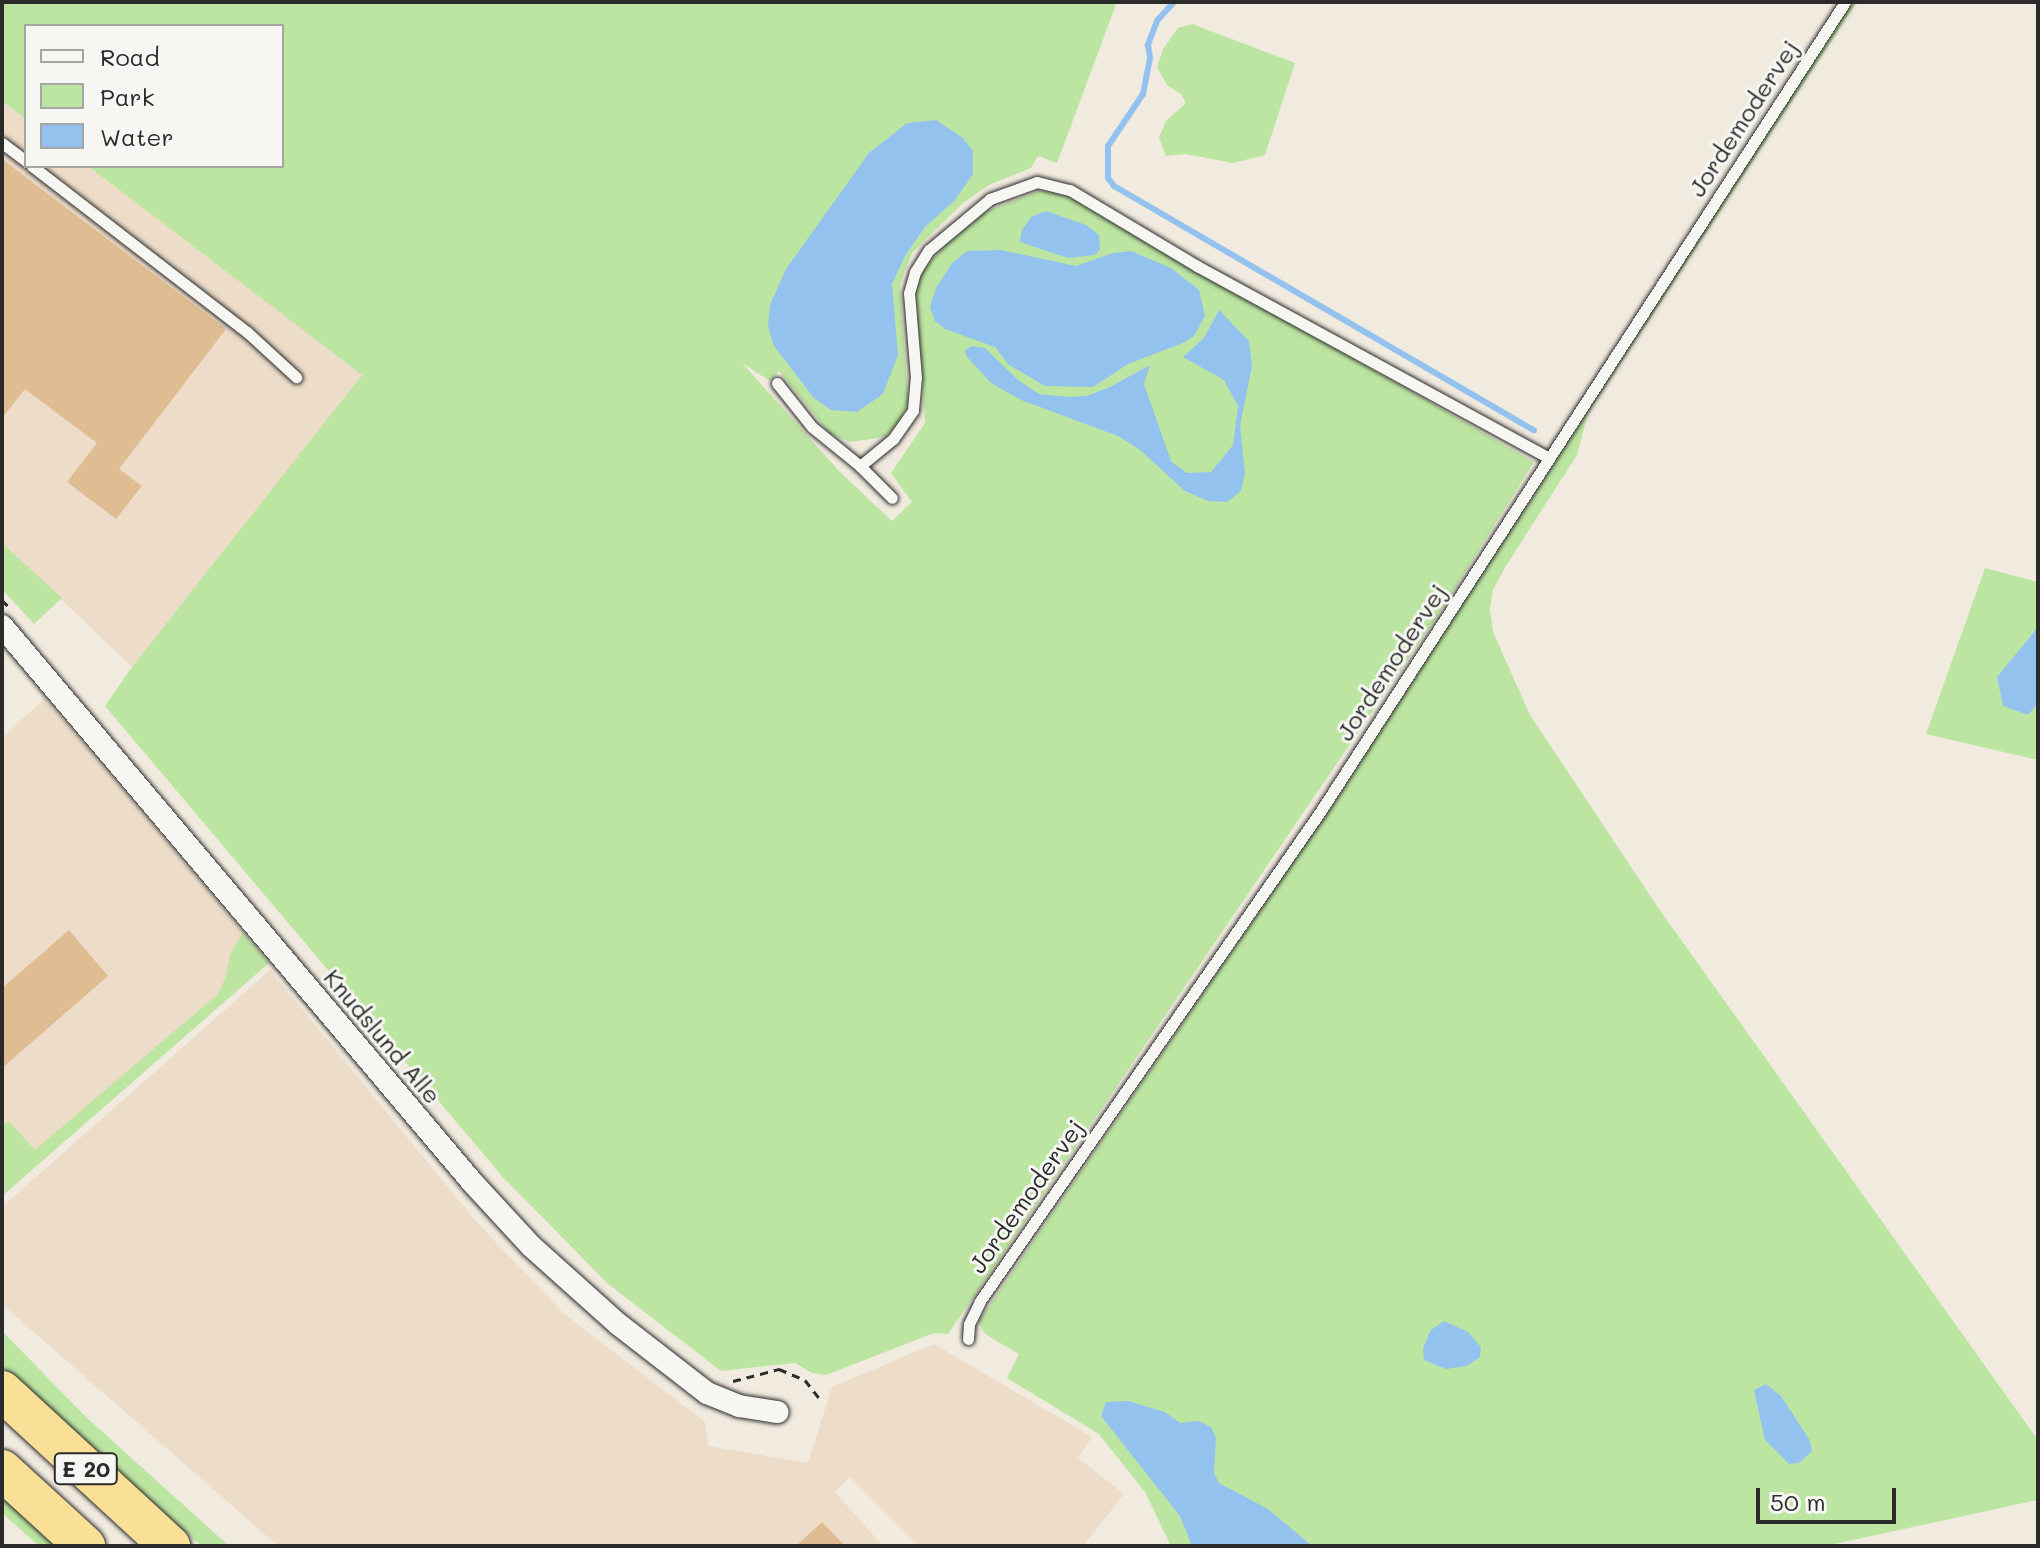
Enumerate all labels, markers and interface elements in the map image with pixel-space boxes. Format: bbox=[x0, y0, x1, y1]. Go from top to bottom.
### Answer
legend bbox=[24, 24, 284, 168]
street label: Jordemodervej bbox=[1682, 34, 1804, 202]
text: Road bbox=[100, 41, 160, 72]
text: Park bbox=[100, 81, 154, 112]
text: Water bbox=[100, 121, 174, 152]
street label: Jordemodervej bbox=[1330, 578, 1452, 746]
street label: Knudslund Alle bbox=[318, 963, 448, 1109]
street label: Jordemodervej bbox=[962, 1114, 1090, 1278]
road number: E 20 bbox=[52, 1451, 120, 1487]
scale bar bbox=[1760, 1472, 1900, 1522]
text: 50 m bbox=[1770, 1486, 1826, 1517]

